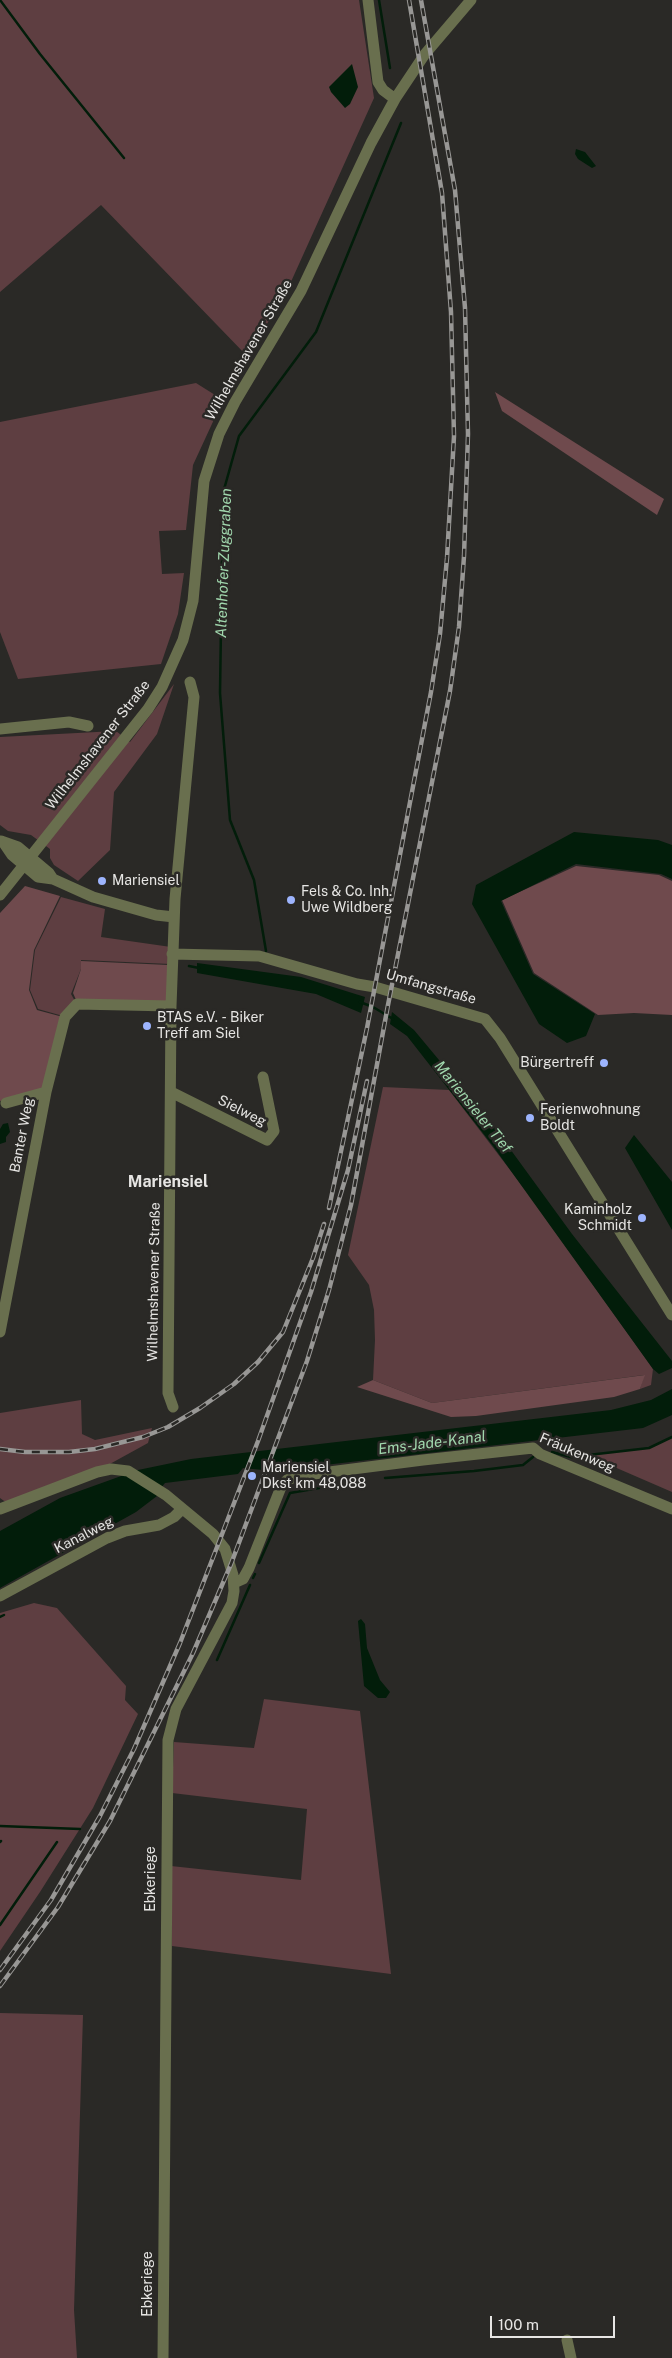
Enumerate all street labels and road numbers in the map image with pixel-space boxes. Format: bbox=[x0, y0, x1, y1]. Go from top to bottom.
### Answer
street label: Wilhelmshavener Straße bbox=[202, 277, 296, 423]
street label: Wilhelmshavener Straße bbox=[42, 677, 154, 813]
street label: Umfangstraße bbox=[384, 966, 478, 1008]
street label: Sielweg bbox=[215, 1092, 269, 1130]
street label: Banter Weg bbox=[6, 1096, 38, 1174]
street label: Wilhelmshavener Straße bbox=[144, 1202, 164, 1362]
street label: Fräukenweg bbox=[537, 1430, 617, 1476]
street label: Kanalweg bbox=[52, 1513, 116, 1557]
street label: Ebkeriege bbox=[143, 1846, 159, 1912]
street label: Ebkeriege bbox=[140, 2251, 156, 2317]

